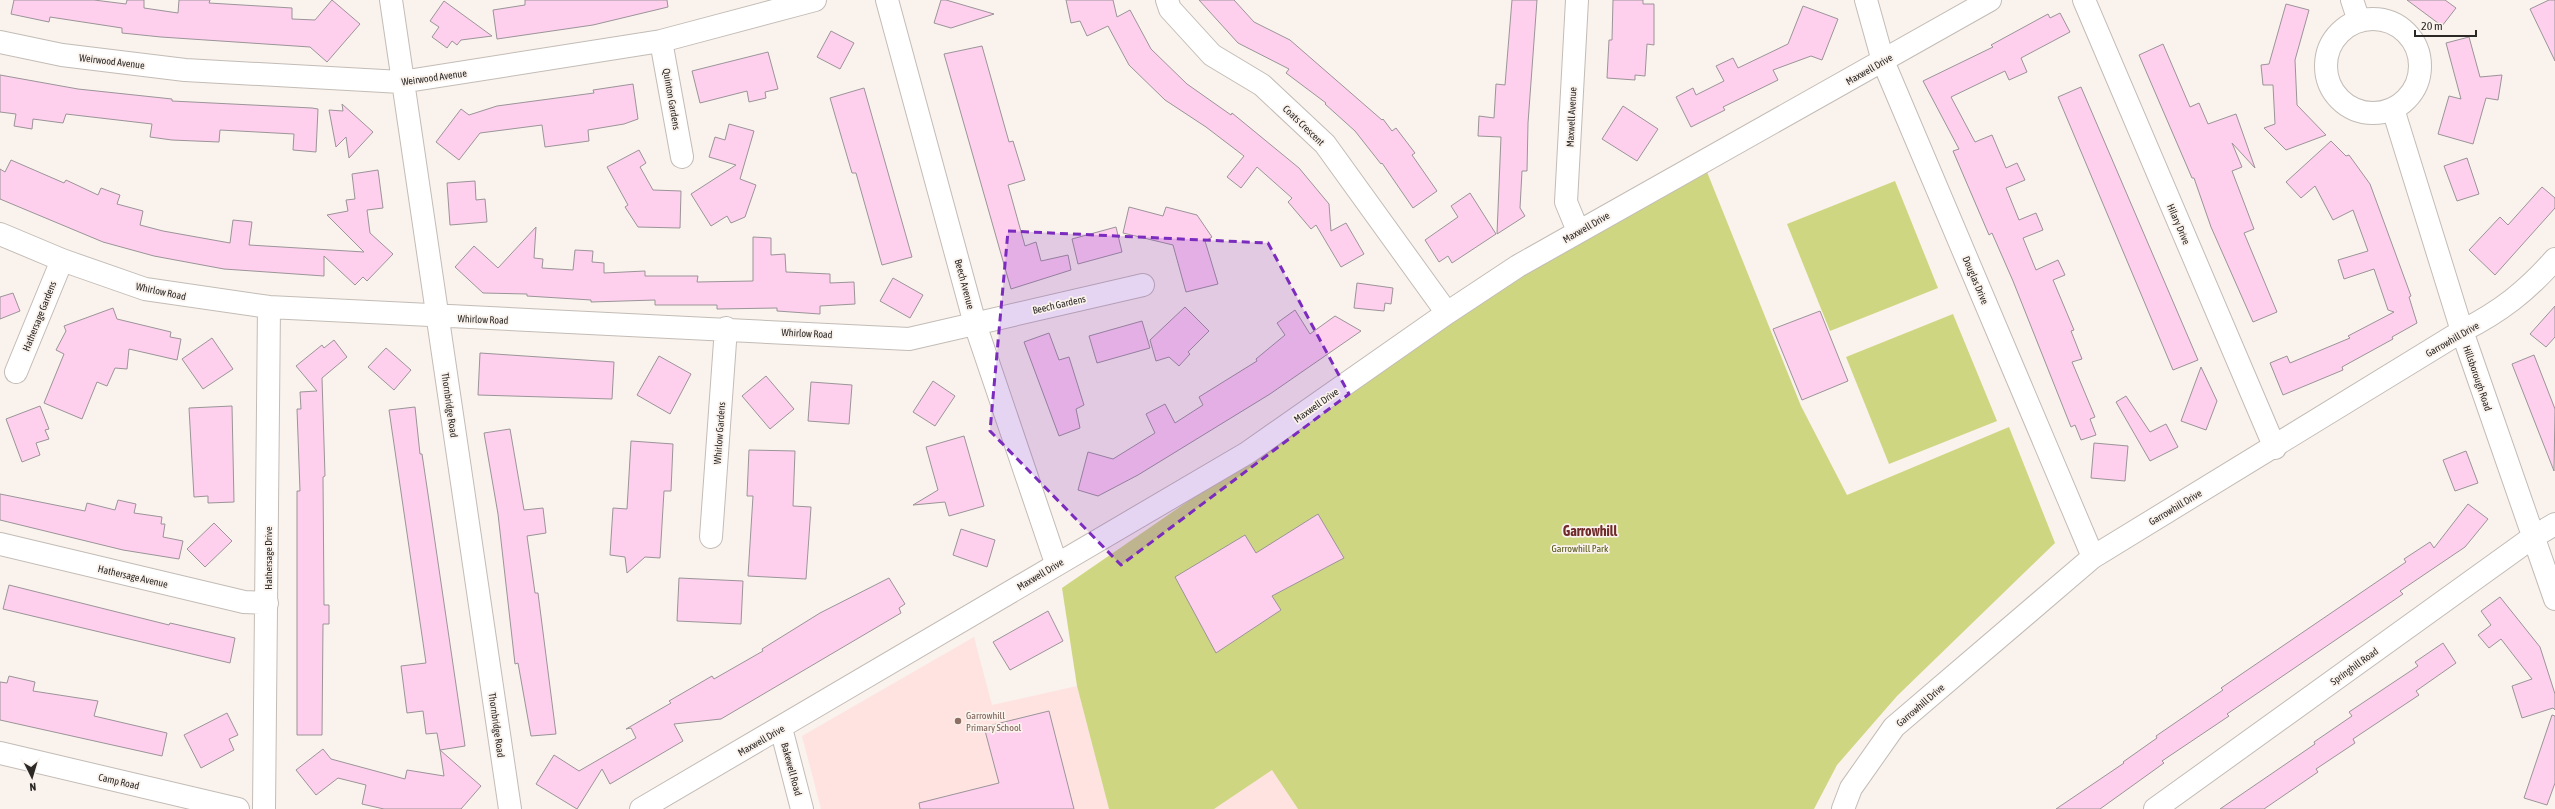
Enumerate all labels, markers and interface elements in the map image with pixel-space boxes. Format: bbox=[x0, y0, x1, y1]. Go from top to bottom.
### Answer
scale bar bbox=[2415, 12, 2476, 38]
text: 20 m bbox=[2421, 19, 2443, 33]
street label: Maxwell Drive bbox=[1844, 51, 1895, 87]
street label: Weirwood Avenue bbox=[79, 52, 146, 71]
street label: Weirwood Avenue bbox=[401, 67, 468, 88]
street label: Quinton Gardens bbox=[661, 68, 682, 131]
street label: Maxwell Avenue bbox=[1564, 86, 1579, 147]
street label: Coats Crescent bbox=[1281, 103, 1327, 148]
street label: Hilary Drive bbox=[2165, 202, 2192, 247]
street label: Maxwell Drive bbox=[1561, 209, 1612, 245]
street label: Douglas Drive bbox=[1961, 255, 1991, 306]
street label: Beech Avenue bbox=[953, 258, 977, 311]
street label: Hathersage Gardens bbox=[20, 279, 59, 353]
street label: Whirlow Road bbox=[135, 281, 187, 302]
street label: Beech Gardens bbox=[1031, 293, 1087, 316]
street label: Whirlow Road bbox=[457, 313, 509, 326]
street label: Garrowhill Drive bbox=[2424, 320, 2481, 359]
street label: Whirlow Road bbox=[781, 327, 833, 340]
street label: Hillsborough Road bbox=[2461, 344, 2494, 413]
street label: Thornbridge Road bbox=[440, 372, 460, 438]
street label: Maxwell Drive bbox=[1292, 386, 1341, 425]
street label: Whirlow Gardens bbox=[712, 401, 727, 465]
street label: Garrowhill Drive bbox=[2147, 487, 2204, 528]
district label: Garrowhill bbox=[1563, 523, 1617, 539]
street label: Hathersage Drive bbox=[263, 526, 274, 590]
park label: Garrowhill Park bbox=[1552, 543, 1609, 554]
street label: Maxwell Drive bbox=[1015, 556, 1066, 593]
street label: Hathersage Avenue bbox=[97, 563, 169, 590]
street label: Springhill Road bbox=[2328, 645, 2380, 687]
street label: Garrowhill Drive bbox=[1894, 681, 1947, 729]
street label: Thornbridge Road bbox=[487, 692, 507, 758]
place label: Garrowhill Primary School bbox=[966, 710, 1022, 733]
marker: Garrowhill Primary School bbox=[953, 716, 963, 726]
street label: Maxwell Drive bbox=[736, 722, 787, 758]
street label: Bakewell Road bbox=[779, 742, 804, 797]
north arrow bbox=[12, 757, 52, 797]
street label: Camp Road bbox=[97, 771, 141, 792]
text: N bbox=[29, 781, 37, 793]

